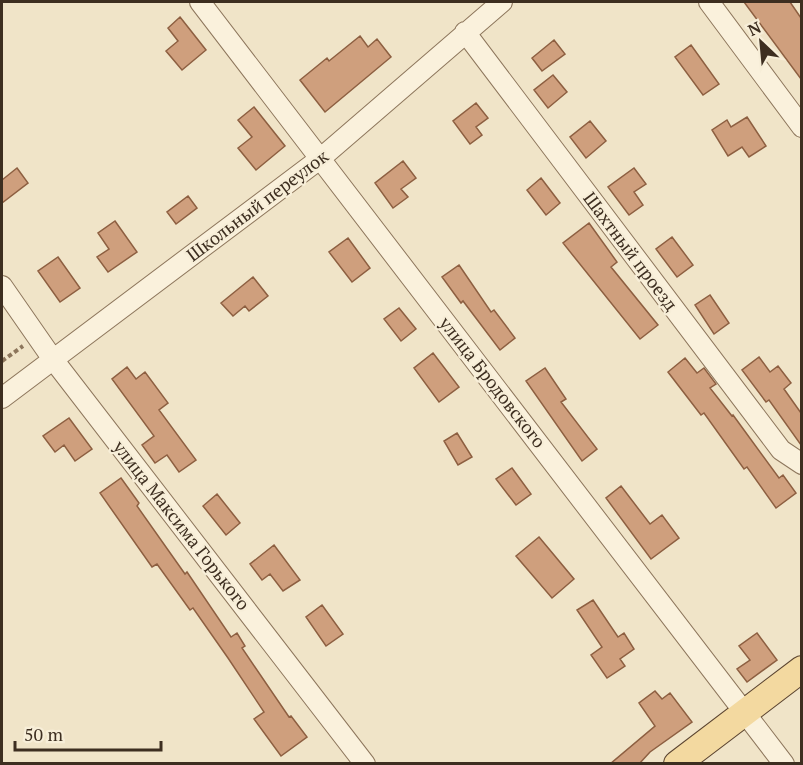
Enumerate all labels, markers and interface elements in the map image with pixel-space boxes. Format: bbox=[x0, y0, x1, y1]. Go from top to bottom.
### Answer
north arrow bbox=[731, 12, 791, 72]
text: N bbox=[744, 16, 765, 41]
street label: Школьный переулок bbox=[181, 144, 333, 266]
street label: Шахтный проезд bbox=[578, 187, 684, 315]
street label: улица Бродовского bbox=[434, 311, 552, 452]
street label: улица Максима Горького bbox=[108, 434, 256, 615]
scale bar bbox=[15, 714, 160, 752]
text: 50 m bbox=[24, 722, 64, 746]

